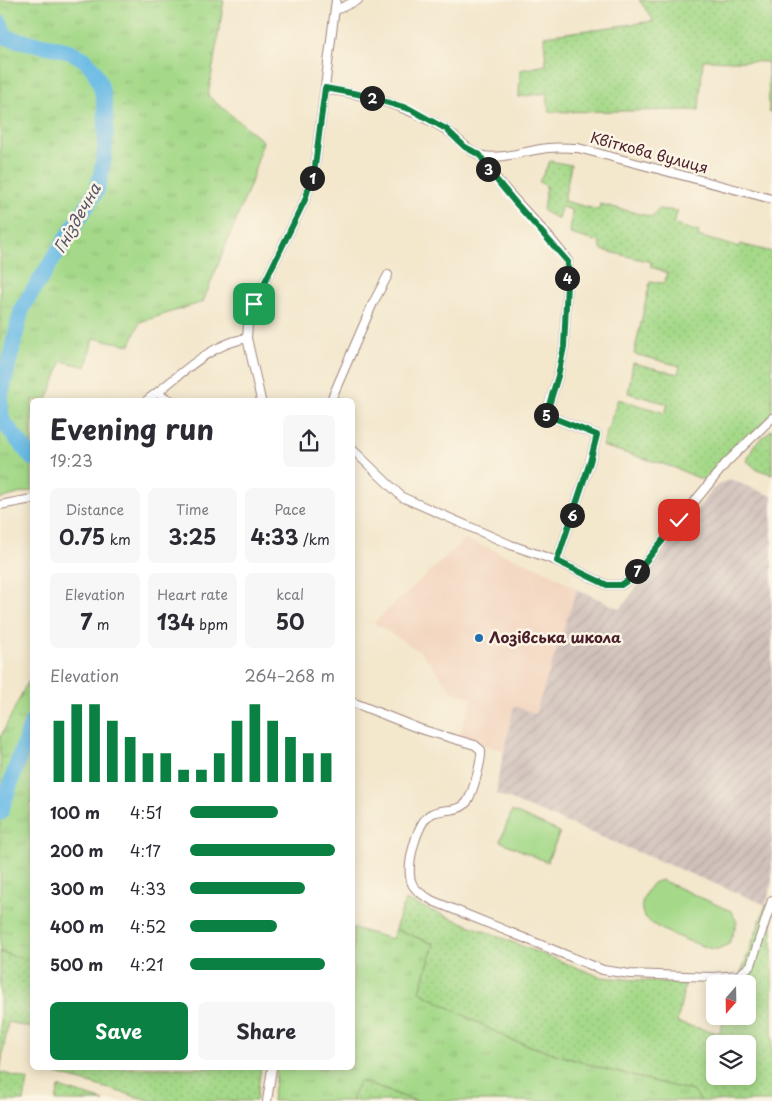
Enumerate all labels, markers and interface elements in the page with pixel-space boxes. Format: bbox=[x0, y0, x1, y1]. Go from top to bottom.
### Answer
pin: 2 bbox=[360, 86, 384, 110]
text: 2 bbox=[368, 88, 377, 109]
street label: Квіткова вулиця bbox=[588, 125, 711, 178]
pin: 3 bbox=[476, 156, 500, 182]
text: 3 bbox=[484, 159, 493, 180]
pin: 1 bbox=[300, 166, 324, 190]
text: 1 bbox=[309, 168, 316, 189]
water label: Гніздечна bbox=[47, 178, 106, 257]
pin: 4 bbox=[554, 266, 580, 290]
text: 4 bbox=[563, 268, 572, 289]
pin bbox=[233, 283, 275, 325]
icon: arrive bbox=[240, 290, 268, 318]
pin: 5 bbox=[534, 402, 558, 428]
text: 5 bbox=[542, 405, 551, 426]
text: Evening run bbox=[50, 407, 214, 450]
button: share bbox=[283, 415, 335, 467]
text: 19:23 bbox=[50, 448, 93, 472]
text: Distance bbox=[65, 499, 124, 520]
text: Time bbox=[176, 499, 209, 520]
text: Pace bbox=[274, 499, 306, 520]
pin bbox=[658, 499, 700, 541]
pin: 6 bbox=[560, 502, 584, 528]
text: 6 bbox=[568, 505, 577, 526]
icon: check bbox=[665, 506, 693, 534]
text: 0.75 bbox=[59, 520, 105, 552]
text: 3:25 bbox=[169, 520, 216, 552]
text: 4:33 bbox=[251, 520, 298, 552]
text: km bbox=[105, 529, 131, 550]
text: /km bbox=[298, 529, 330, 550]
pin: 7 bbox=[624, 558, 650, 584]
text: 7 bbox=[633, 561, 642, 582]
text: Elevation bbox=[65, 584, 125, 605]
text: Heart rate bbox=[157, 584, 228, 605]
text: kcal bbox=[276, 584, 304, 605]
text: 7 bbox=[80, 605, 92, 637]
text: 134 bbox=[157, 605, 195, 637]
text: 50 bbox=[276, 605, 305, 637]
text: m bbox=[92, 614, 110, 635]
text: bpm bbox=[195, 614, 228, 635]
place label: Лозівська школа bbox=[489, 625, 621, 648]
marker: Лозівська школа bbox=[473, 632, 485, 644]
text: Elevation bbox=[50, 663, 119, 687]
text: 264–268 m bbox=[244, 663, 335, 687]
text: 100 m bbox=[50, 800, 100, 824]
text: 4:51 bbox=[130, 800, 162, 824]
text: 200 m bbox=[50, 838, 104, 862]
text: 4:17 bbox=[130, 838, 161, 862]
text: 300 m bbox=[50, 876, 104, 900]
text: 4:33 bbox=[130, 876, 166, 900]
text: 400 m bbox=[50, 914, 104, 938]
text: 4:52 bbox=[130, 914, 166, 938]
text: 500 m bbox=[50, 952, 103, 976]
text: 4:21 bbox=[130, 952, 164, 976]
north arrow bbox=[706, 975, 756, 1025]
map controls bbox=[706, 975, 756, 1085]
button: Save bbox=[50, 1002, 188, 1060]
button: Share bbox=[198, 1002, 335, 1060]
button: layers bbox=[706, 1035, 756, 1085]

